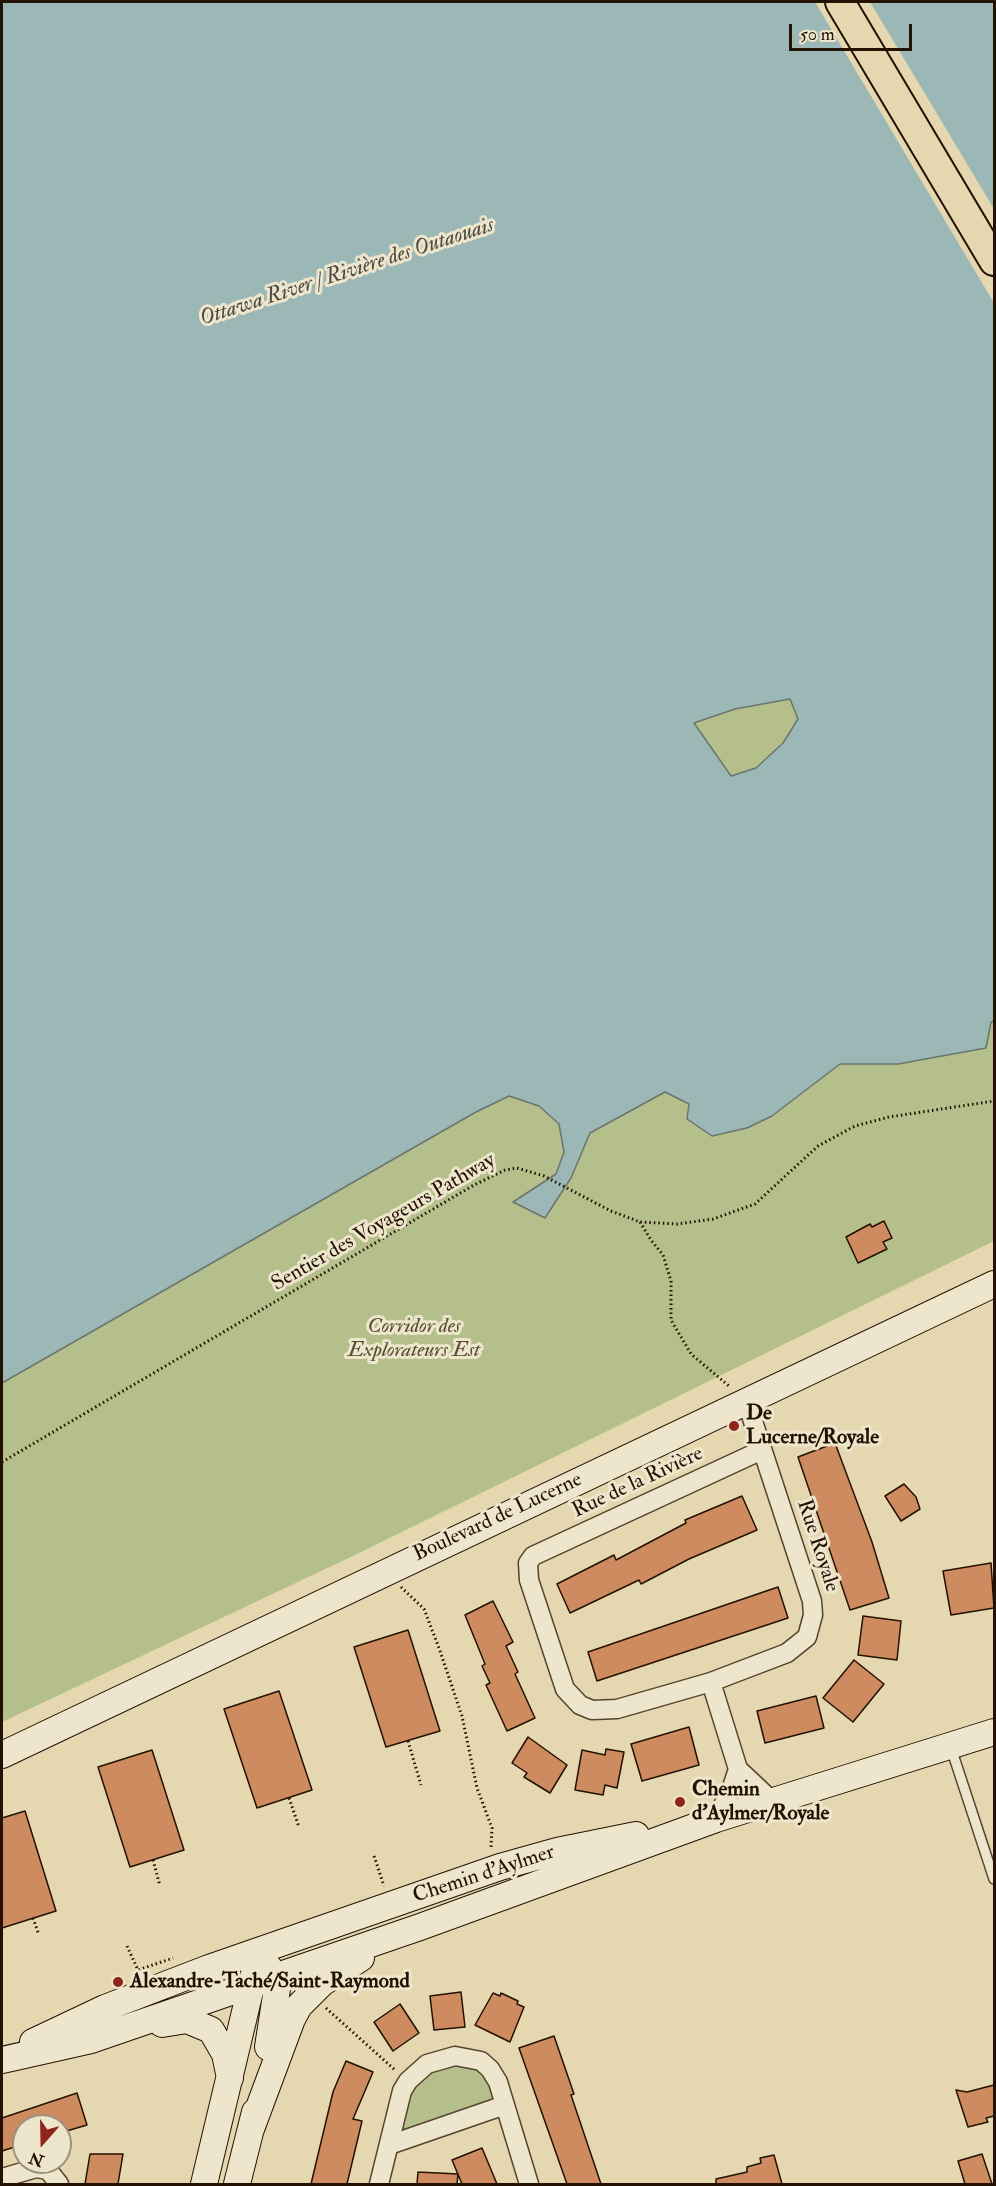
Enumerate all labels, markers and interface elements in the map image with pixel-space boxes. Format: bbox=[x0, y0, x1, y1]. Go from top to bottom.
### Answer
scale bar bbox=[792, 12, 915, 50]
text: 50 m bbox=[800, 23, 835, 46]
water label: Ottawa River / Rivière des Outaouais bbox=[197, 213, 497, 333]
street label: Sentier des Voyageurs Pathway bbox=[268, 1149, 500, 1297]
park label: Corridor des Explorateurs Est bbox=[348, 1314, 480, 1364]
place label: De Lucerne/Royale bbox=[746, 1401, 879, 1451]
marker: De Lucerne/Royale bbox=[727, 1419, 741, 1433]
street label: Rue de la Rivière bbox=[569, 1442, 707, 1524]
street label: Boulevard de Lucerne bbox=[410, 1468, 586, 1568]
street label: Rue Royale bbox=[790, 1497, 844, 1595]
place label: Chemin d'Aylmer/Royale bbox=[692, 1777, 829, 1827]
marker: Chemin d'Aylmer/Royale bbox=[673, 1795, 687, 1809]
street label: Chemin d'Aylmer bbox=[410, 1840, 558, 1910]
place label: Alexandre-Taché/Saint-Raymond bbox=[130, 1969, 410, 1995]
marker: Alexandre-Taché/Saint-Raymond bbox=[111, 1975, 125, 1989]
north arrow bbox=[12, 2114, 72, 2174]
text: N bbox=[26, 2147, 47, 2171]

